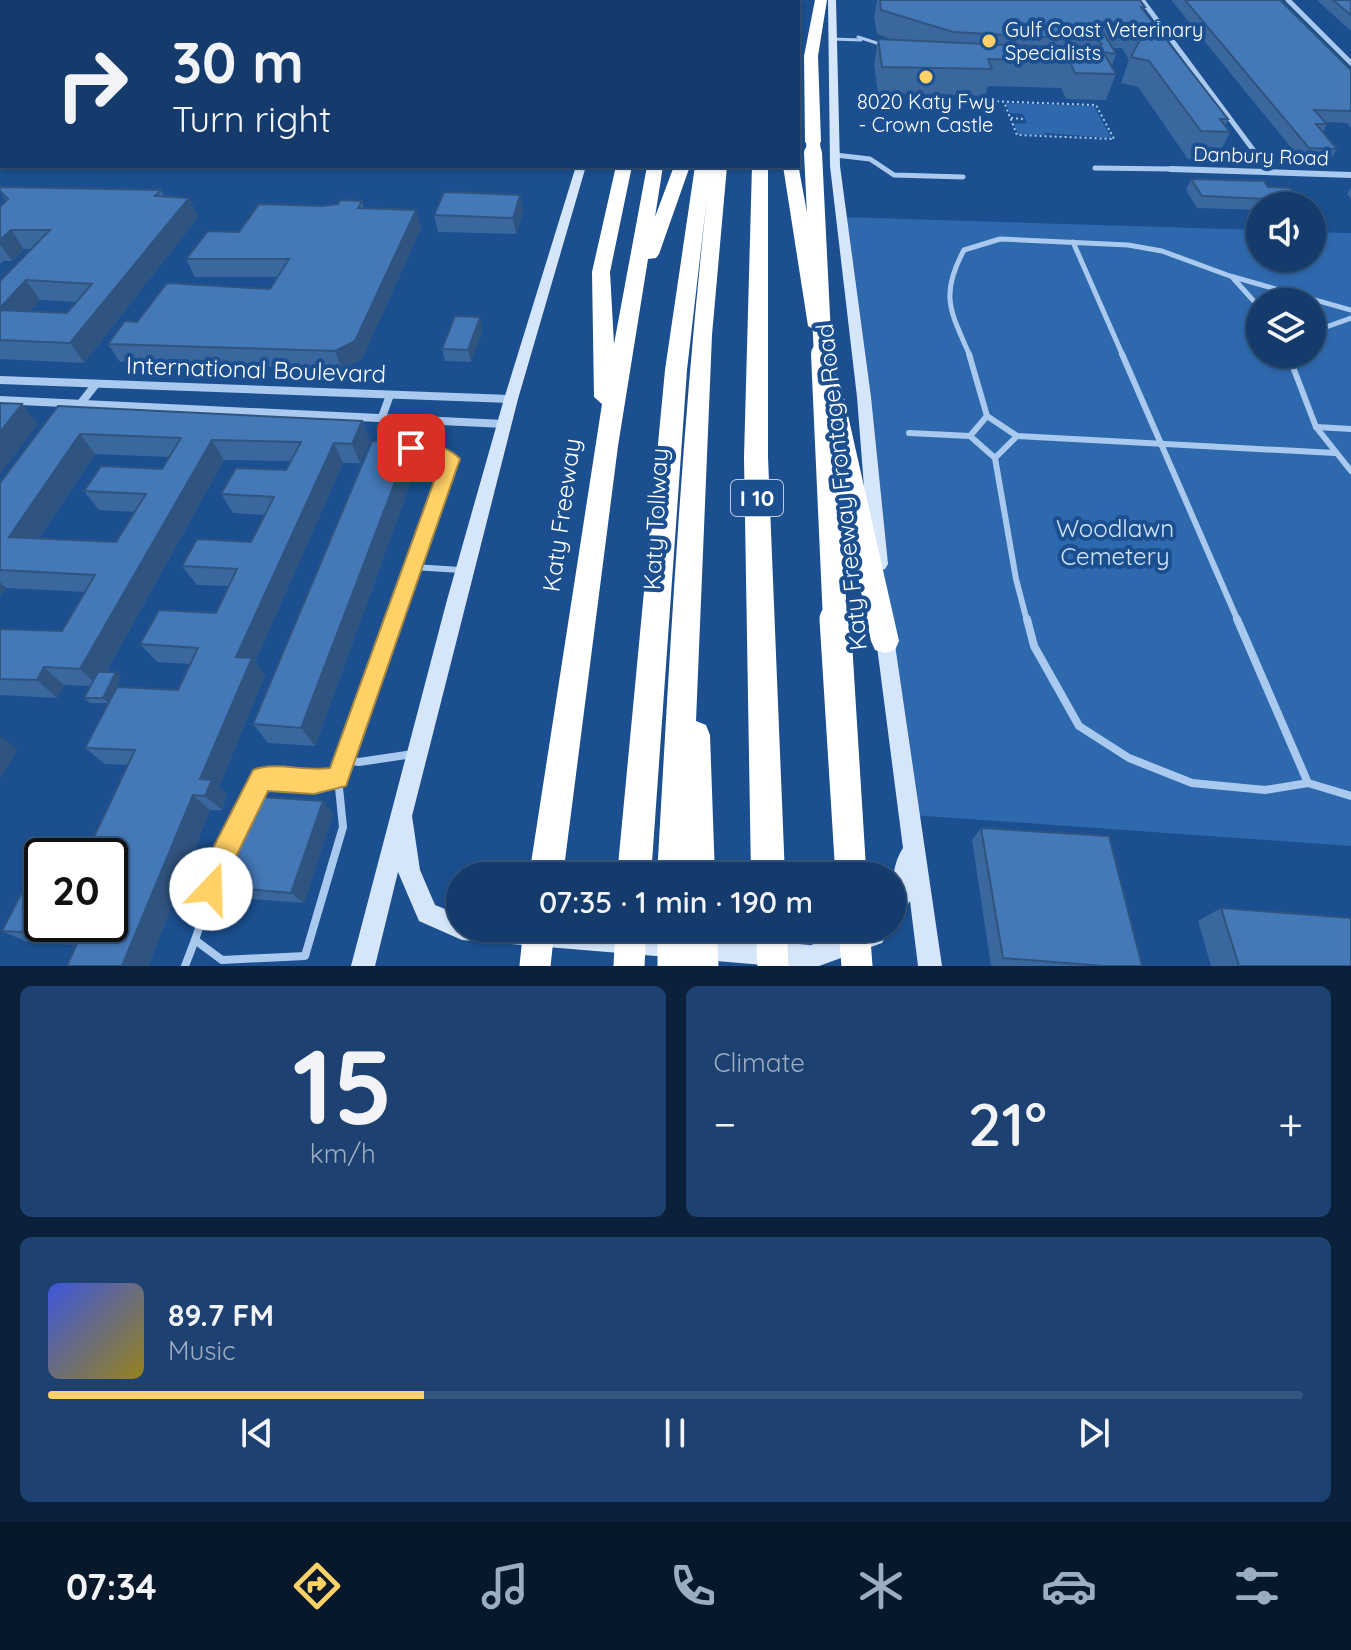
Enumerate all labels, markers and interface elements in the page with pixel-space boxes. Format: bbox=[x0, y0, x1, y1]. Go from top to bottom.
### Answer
place label: Gulf Coast Veterinary Specialists bbox=[1005, 17, 1203, 65]
text: 30 m bbox=[172, 27, 304, 97]
icon: right bbox=[40, 32, 144, 136]
marker: Gulf Coast Veterinary Specialists bbox=[980, 32, 998, 50]
marker: 8020 Katy Fwy - Crown Castle bbox=[917, 68, 935, 86]
place label: 8020 Katy Fwy - Crown Castle bbox=[857, 89, 995, 137]
text: Turn right bbox=[172, 96, 331, 141]
street label: Danbury Road bbox=[1193, 141, 1329, 170]
map controls bbox=[1246, 192, 1326, 368]
button: sound bbox=[1246, 192, 1326, 272]
button: layers bbox=[1246, 288, 1326, 368]
street label: Katy Freeway Frontage Road bbox=[809, 322, 873, 652]
street label: International Boulevard bbox=[125, 349, 387, 389]
pin bbox=[377, 414, 445, 482]
icon: arrive bbox=[389, 426, 433, 470]
street label: Katy Freeway bbox=[535, 436, 587, 593]
street label: Katy Tollway bbox=[636, 447, 674, 591]
road number: I 10 bbox=[731, 480, 783, 516]
park label: Woodlawn Cemetery bbox=[1056, 513, 1174, 571]
speed limit sign: 20 bbox=[24, 838, 128, 942]
position arrow bbox=[169, 847, 253, 931]
text: 07:35 · 1 min · 190 m bbox=[539, 883, 813, 921]
text: 15 bbox=[293, 1020, 393, 1150]
text: Climate bbox=[714, 1046, 805, 1079]
text: 21° bbox=[968, 1086, 1047, 1161]
text: − bbox=[714, 1096, 736, 1151]
text: + bbox=[1278, 1096, 1303, 1151]
text: km/h bbox=[310, 1137, 376, 1170]
text: 89.7 FM bbox=[168, 1296, 274, 1334]
text: Music bbox=[168, 1334, 236, 1367]
icon: previous bbox=[235, 1411, 279, 1455]
icon: pause bbox=[653, 1411, 697, 1455]
icon: next bbox=[1072, 1411, 1116, 1455]
icon: directions bbox=[289, 1558, 345, 1614]
icon: music bbox=[477, 1558, 533, 1614]
icon: phone bbox=[665, 1558, 721, 1614]
icon: climate bbox=[853, 1558, 909, 1614]
icon: car bbox=[1041, 1558, 1097, 1614]
icon: filters bbox=[1229, 1558, 1285, 1614]
text: 07:34 bbox=[66, 1564, 157, 1609]

